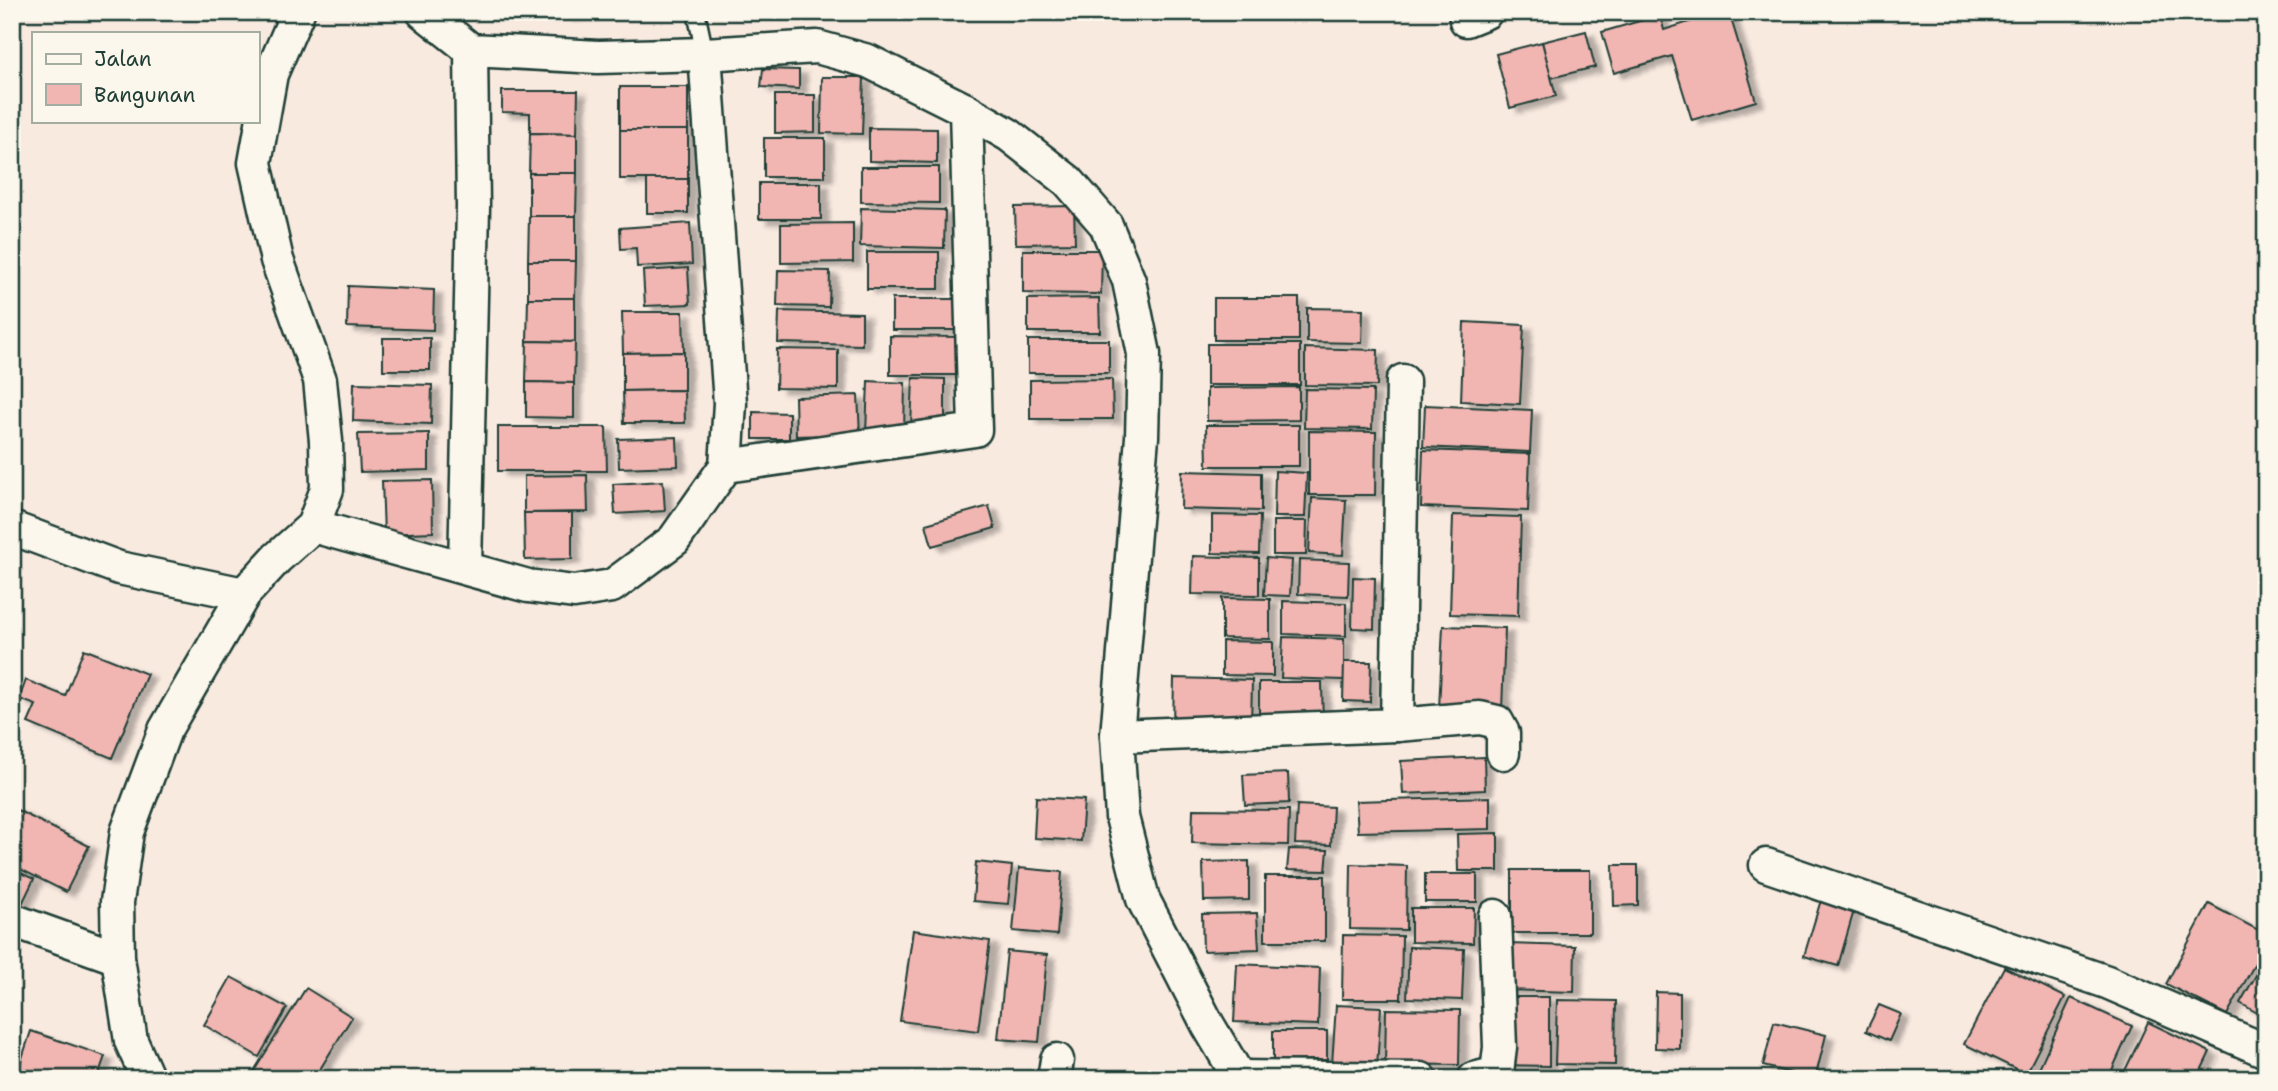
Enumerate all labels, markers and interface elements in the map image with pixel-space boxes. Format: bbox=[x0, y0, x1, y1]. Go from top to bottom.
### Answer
legend bbox=[32, 32, 259, 122]
text: Jalan bbox=[94, 45, 152, 73]
text: Bangunan bbox=[94, 81, 195, 109]

